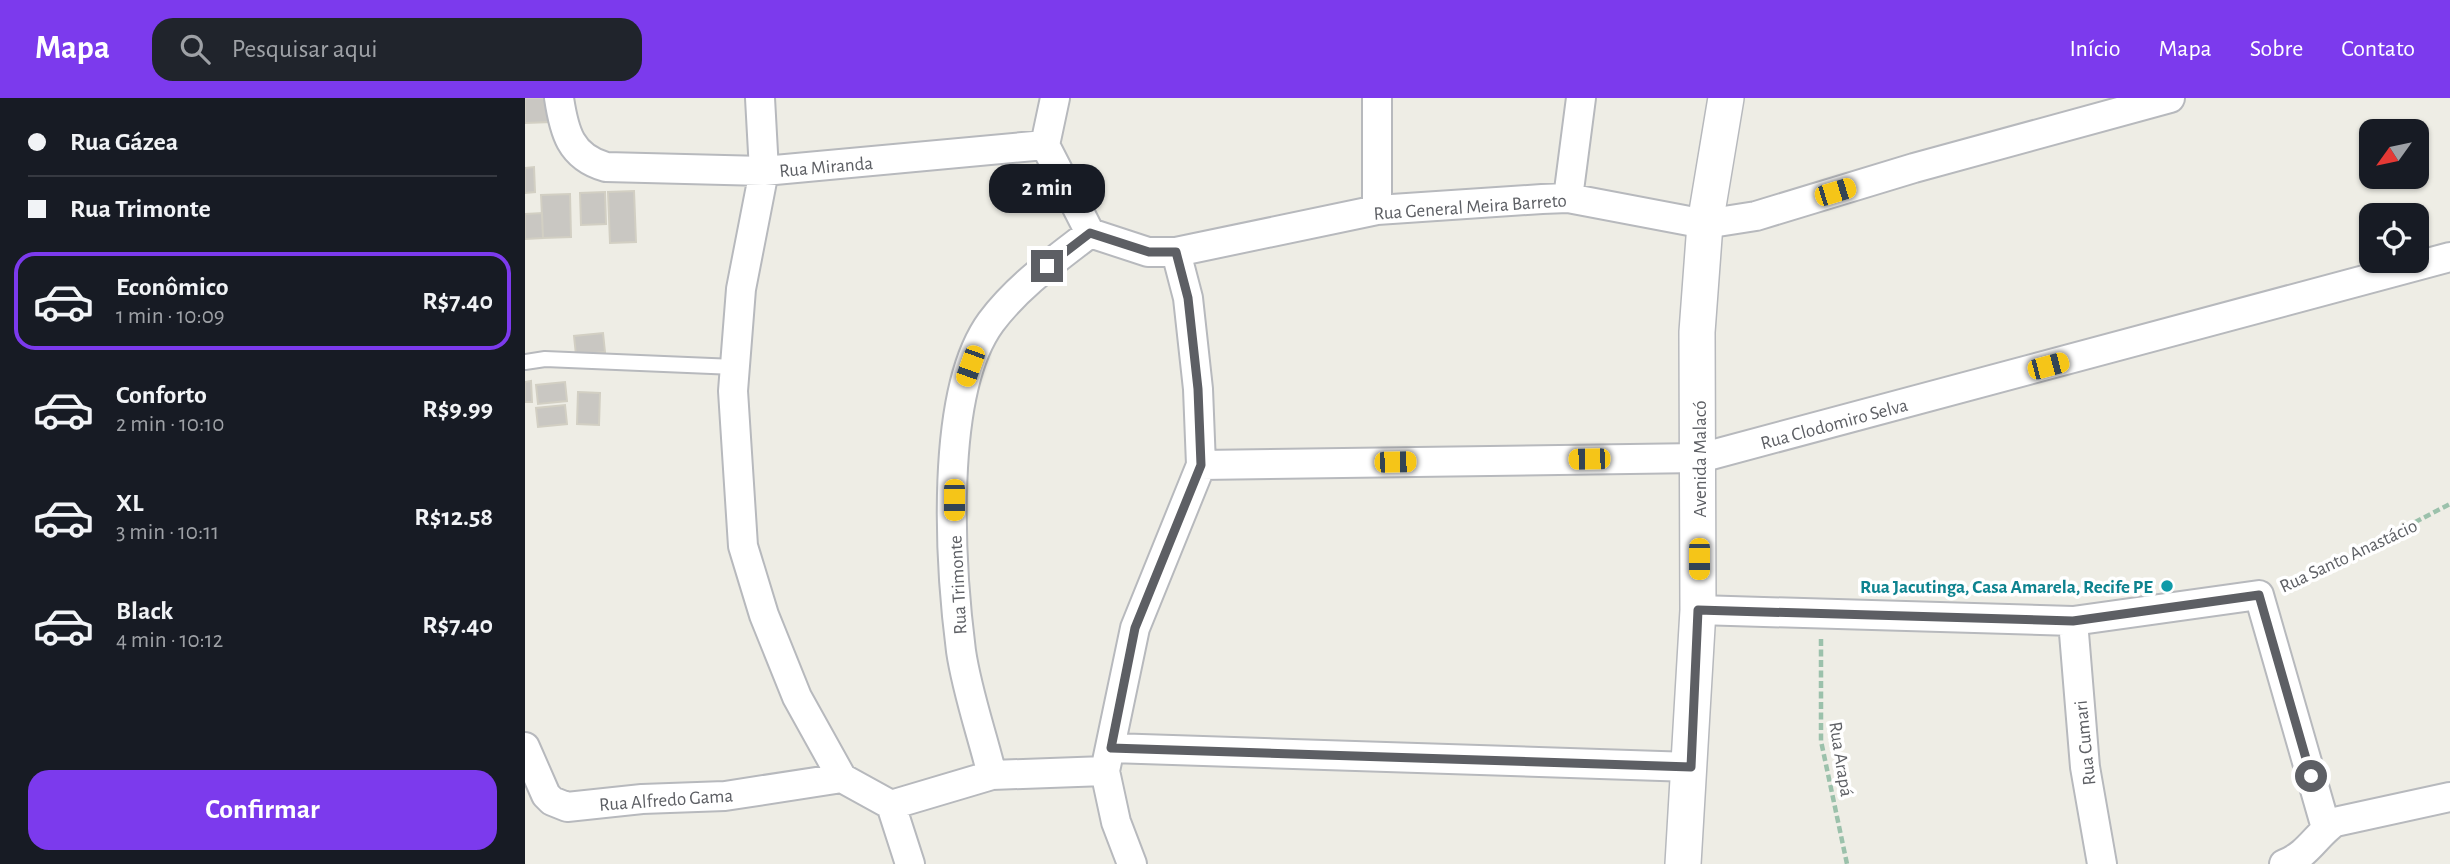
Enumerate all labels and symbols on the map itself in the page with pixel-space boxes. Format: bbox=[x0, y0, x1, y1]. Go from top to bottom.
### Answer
north arrow bbox=[2359, 119, 2429, 189]
street label: Rua Miranda bbox=[778, 154, 874, 181]
callout: 2 min bbox=[989, 164, 1105, 214]
car bbox=[1812, 176, 1859, 208]
street label: Rua General Meira Barreto bbox=[1373, 191, 1567, 224]
route end bbox=[1031, 250, 1063, 282]
car bbox=[953, 343, 988, 389]
car bbox=[2025, 350, 2072, 382]
street label: Rua Clodomiro Selva bbox=[1759, 396, 1910, 453]
street label: Avenida Malacó bbox=[1691, 401, 1710, 517]
car bbox=[1568, 448, 1611, 470]
car bbox=[1374, 451, 1417, 473]
car bbox=[944, 479, 965, 521]
street label: Rua Santo Anastácio bbox=[2277, 516, 2420, 597]
street label: Rua Trimonte bbox=[946, 535, 971, 635]
car bbox=[1689, 538, 1710, 580]
place label: Rua Jacutinga, Casa Amarela, Recife PE bbox=[1860, 578, 2153, 597]
marker: Rua Jacutinga, Casa Amarela, Recife PE bbox=[2159, 578, 2175, 594]
street label: Rua Cumari bbox=[2072, 699, 2099, 786]
street label: Rua Arapá bbox=[1825, 720, 1856, 798]
route start bbox=[2295, 760, 2327, 792]
street label: Rua Alfredo Gama bbox=[599, 786, 734, 815]

